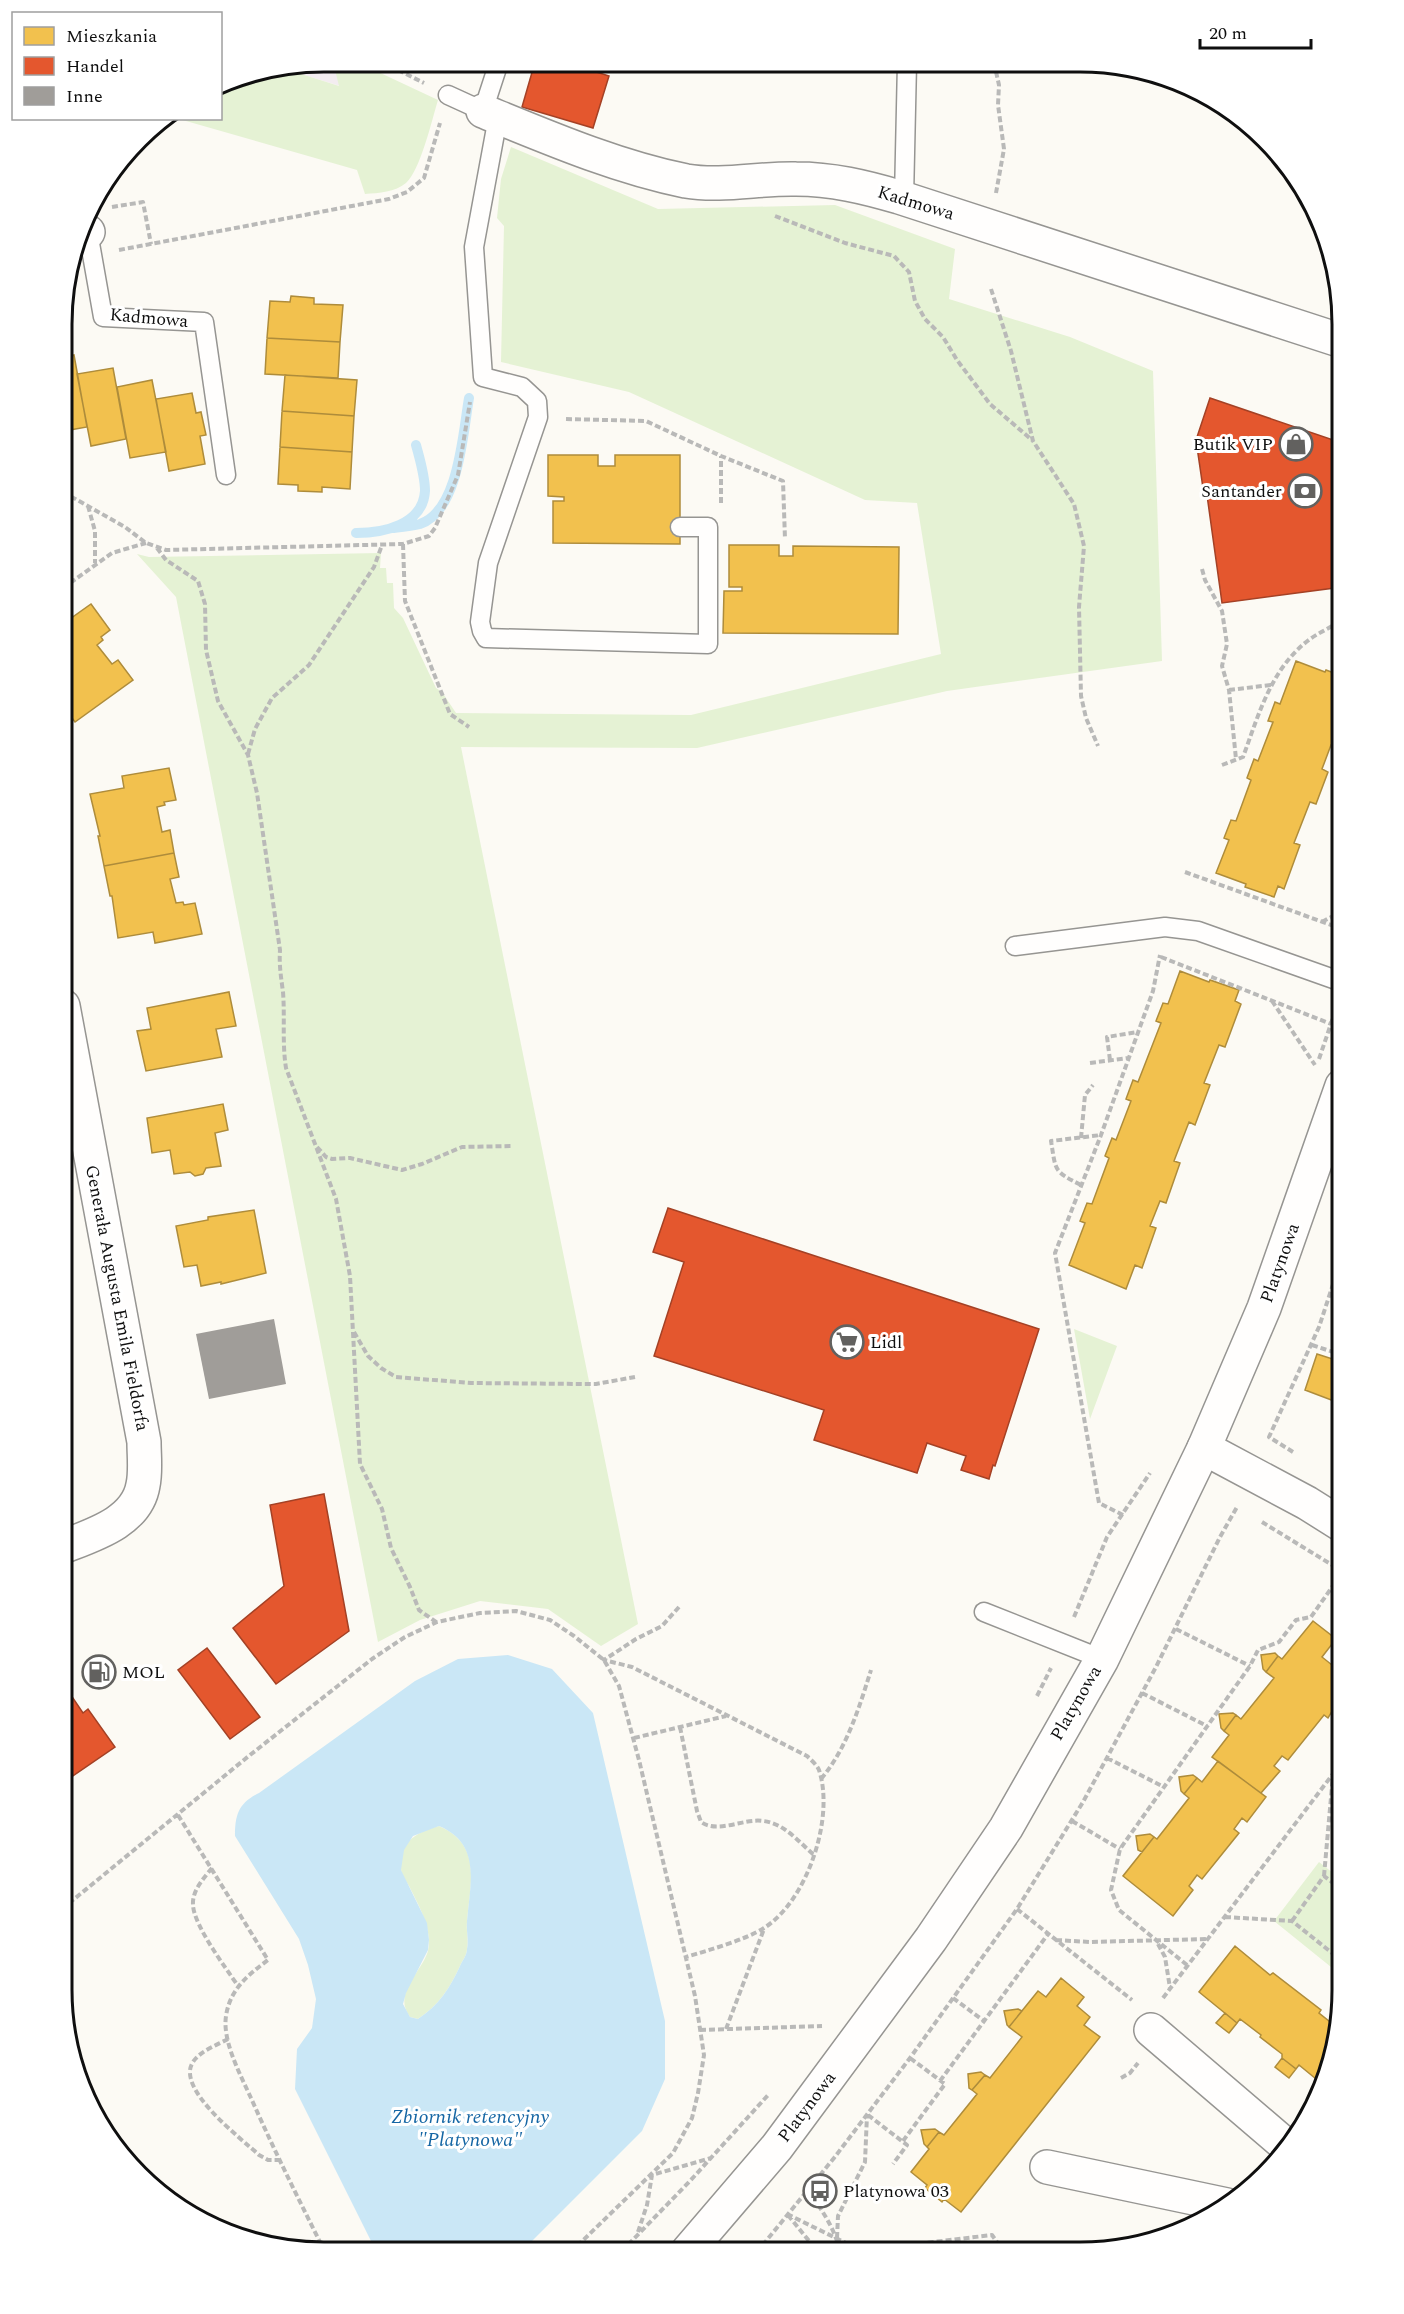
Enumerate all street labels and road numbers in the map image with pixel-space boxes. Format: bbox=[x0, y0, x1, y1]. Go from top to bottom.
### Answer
street label: Kadmowa bbox=[874, 179, 958, 228]
street label: Kadmowa bbox=[108, 301, 190, 335]
street label: Generała Augusta Emila Fieldorfa bbox=[78, 1163, 156, 1434]
street label: Platynowa bbox=[1253, 1219, 1307, 1307]
street label: Platynowa bbox=[1044, 1660, 1109, 1746]
street label: Platynowa bbox=[771, 2066, 843, 2148]

